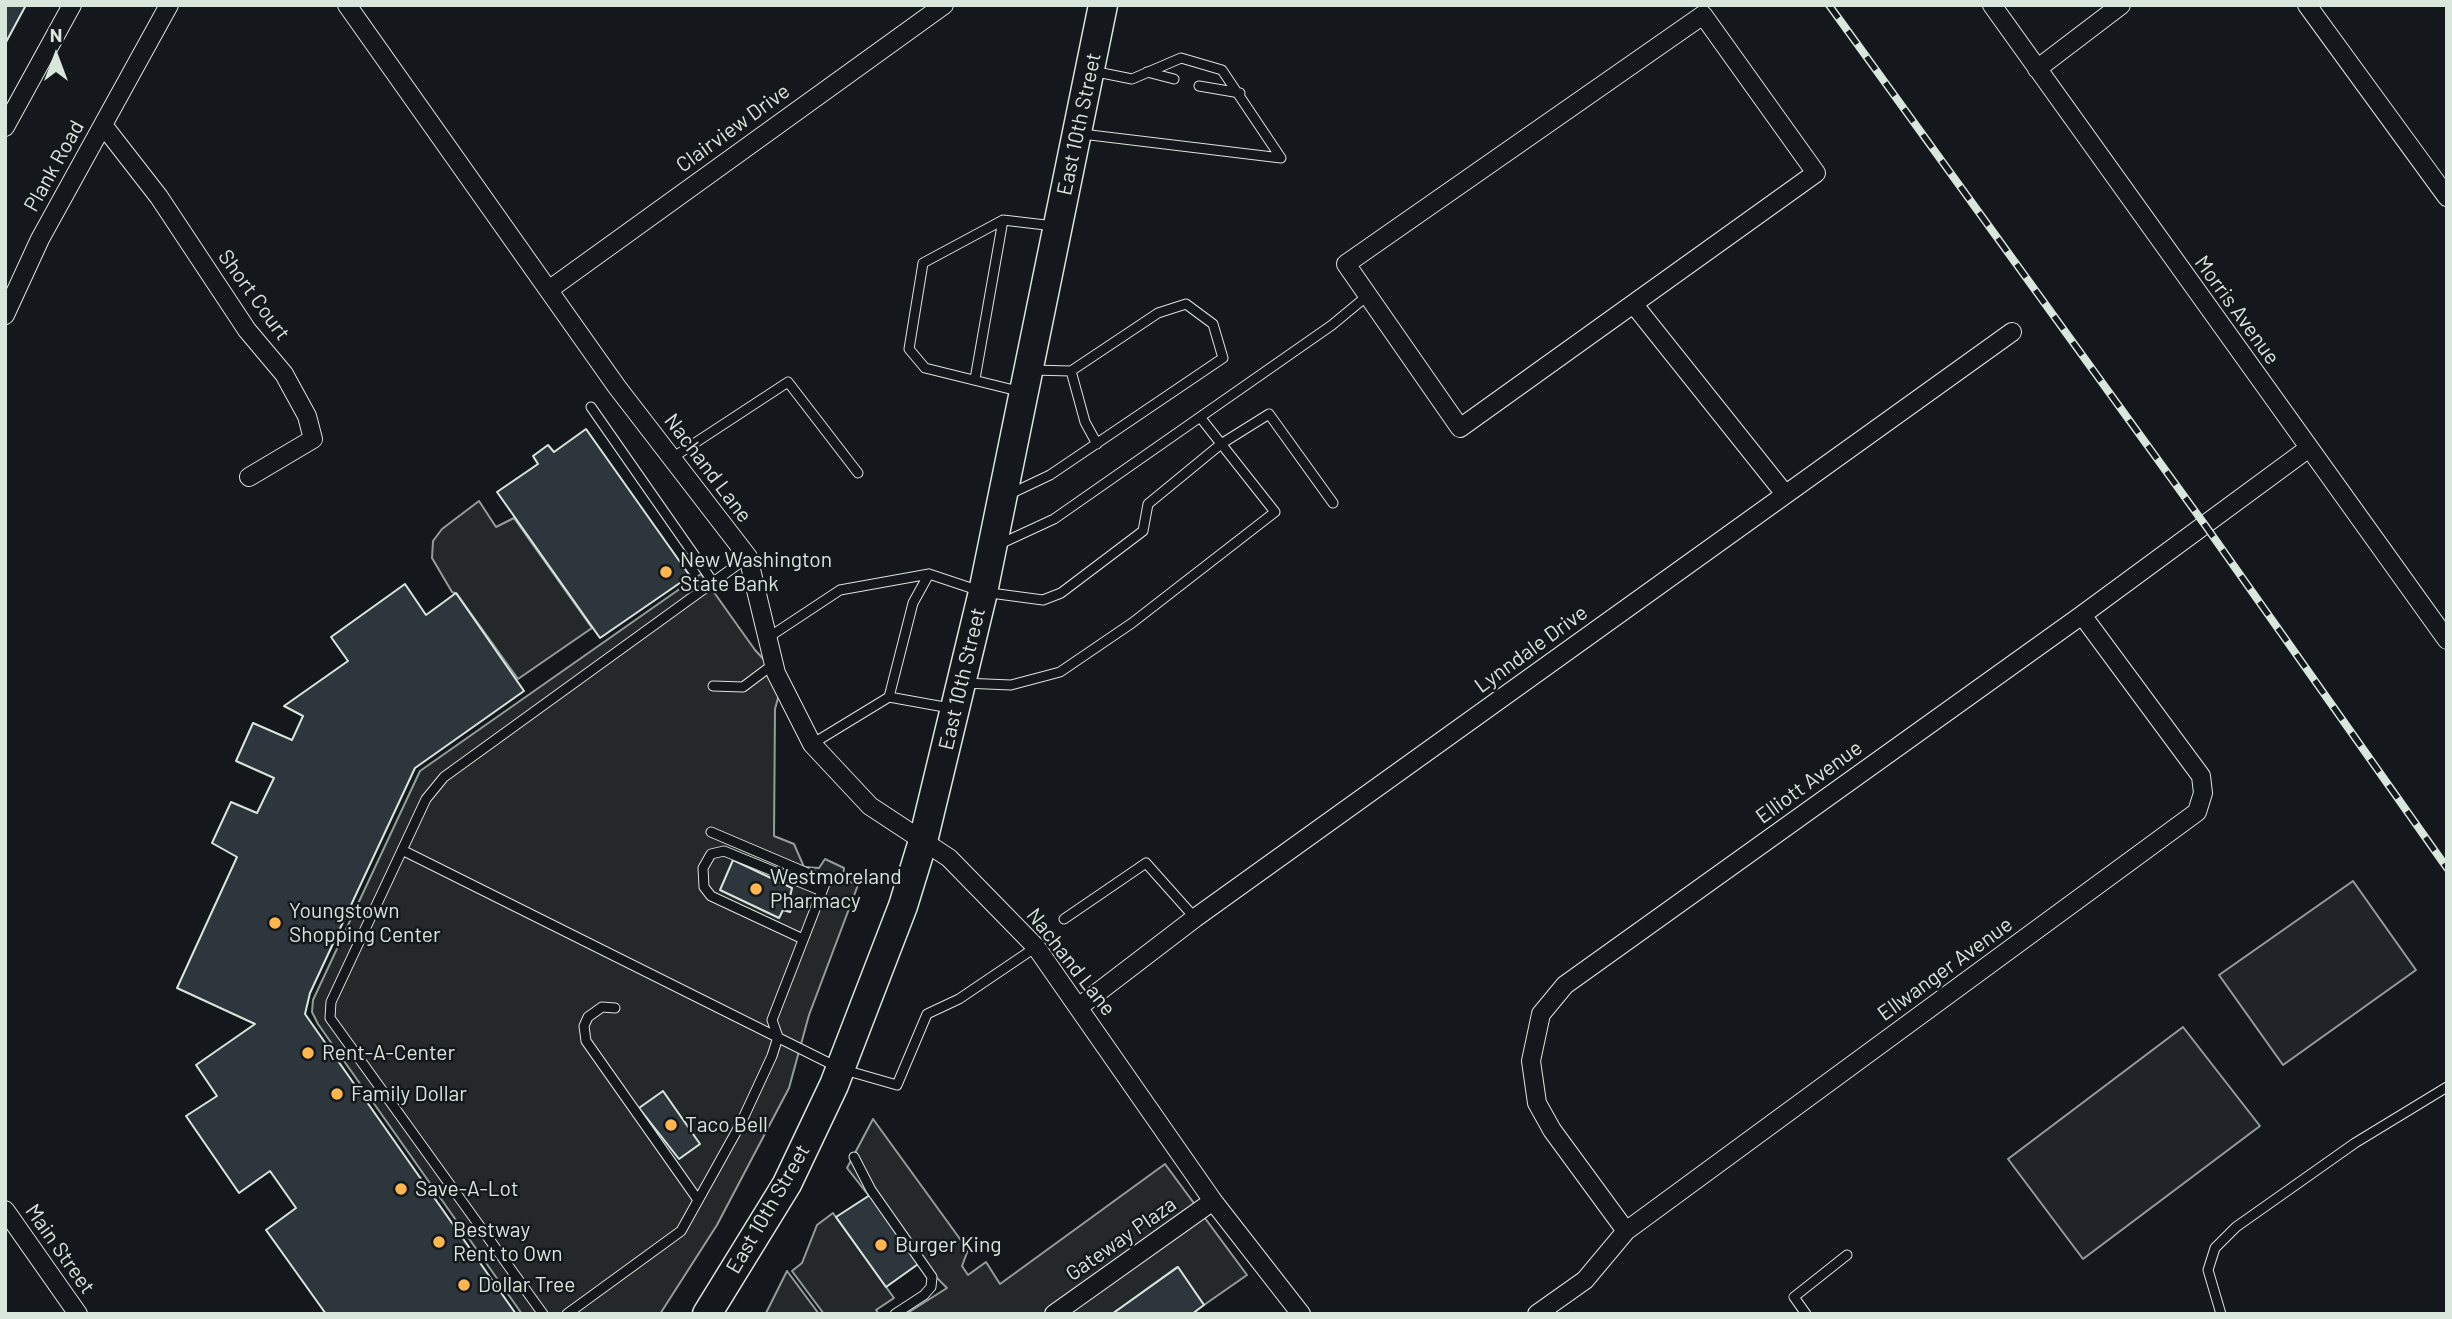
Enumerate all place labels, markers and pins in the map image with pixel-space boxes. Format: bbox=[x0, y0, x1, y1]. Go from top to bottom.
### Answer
place label: New Washington State Bank bbox=[680, 547, 832, 597]
marker: New Washington State Bank bbox=[658, 564, 674, 580]
place label: Westmoreland Pharmacy bbox=[770, 864, 902, 914]
marker: Westmoreland Pharmacy bbox=[748, 881, 764, 897]
place label: Youngstown Shopping Center bbox=[289, 898, 441, 948]
marker: Youngstown Shopping Center bbox=[267, 915, 283, 931]
place label: Rent-A-Center bbox=[322, 1040, 455, 1066]
marker: Rent-A-Center bbox=[300, 1045, 316, 1061]
place label: Family Dollar bbox=[351, 1081, 467, 1107]
marker: Family Dollar bbox=[329, 1086, 345, 1102]
place label: Taco Bell bbox=[685, 1112, 768, 1138]
marker: Taco Bell bbox=[663, 1117, 679, 1133]
place label: Save-A-Lot bbox=[415, 1176, 519, 1202]
marker: Save-A-Lot bbox=[393, 1181, 409, 1197]
place label: Bestway Rent to Own bbox=[453, 1217, 563, 1267]
place label: Burger King bbox=[895, 1232, 1002, 1258]
marker: Bestway Rent to Own bbox=[431, 1234, 447, 1250]
marker: Burger King bbox=[873, 1237, 889, 1253]
place label: Dollar Tree bbox=[478, 1272, 575, 1298]
marker: Dollar Tree bbox=[456, 1277, 472, 1293]

